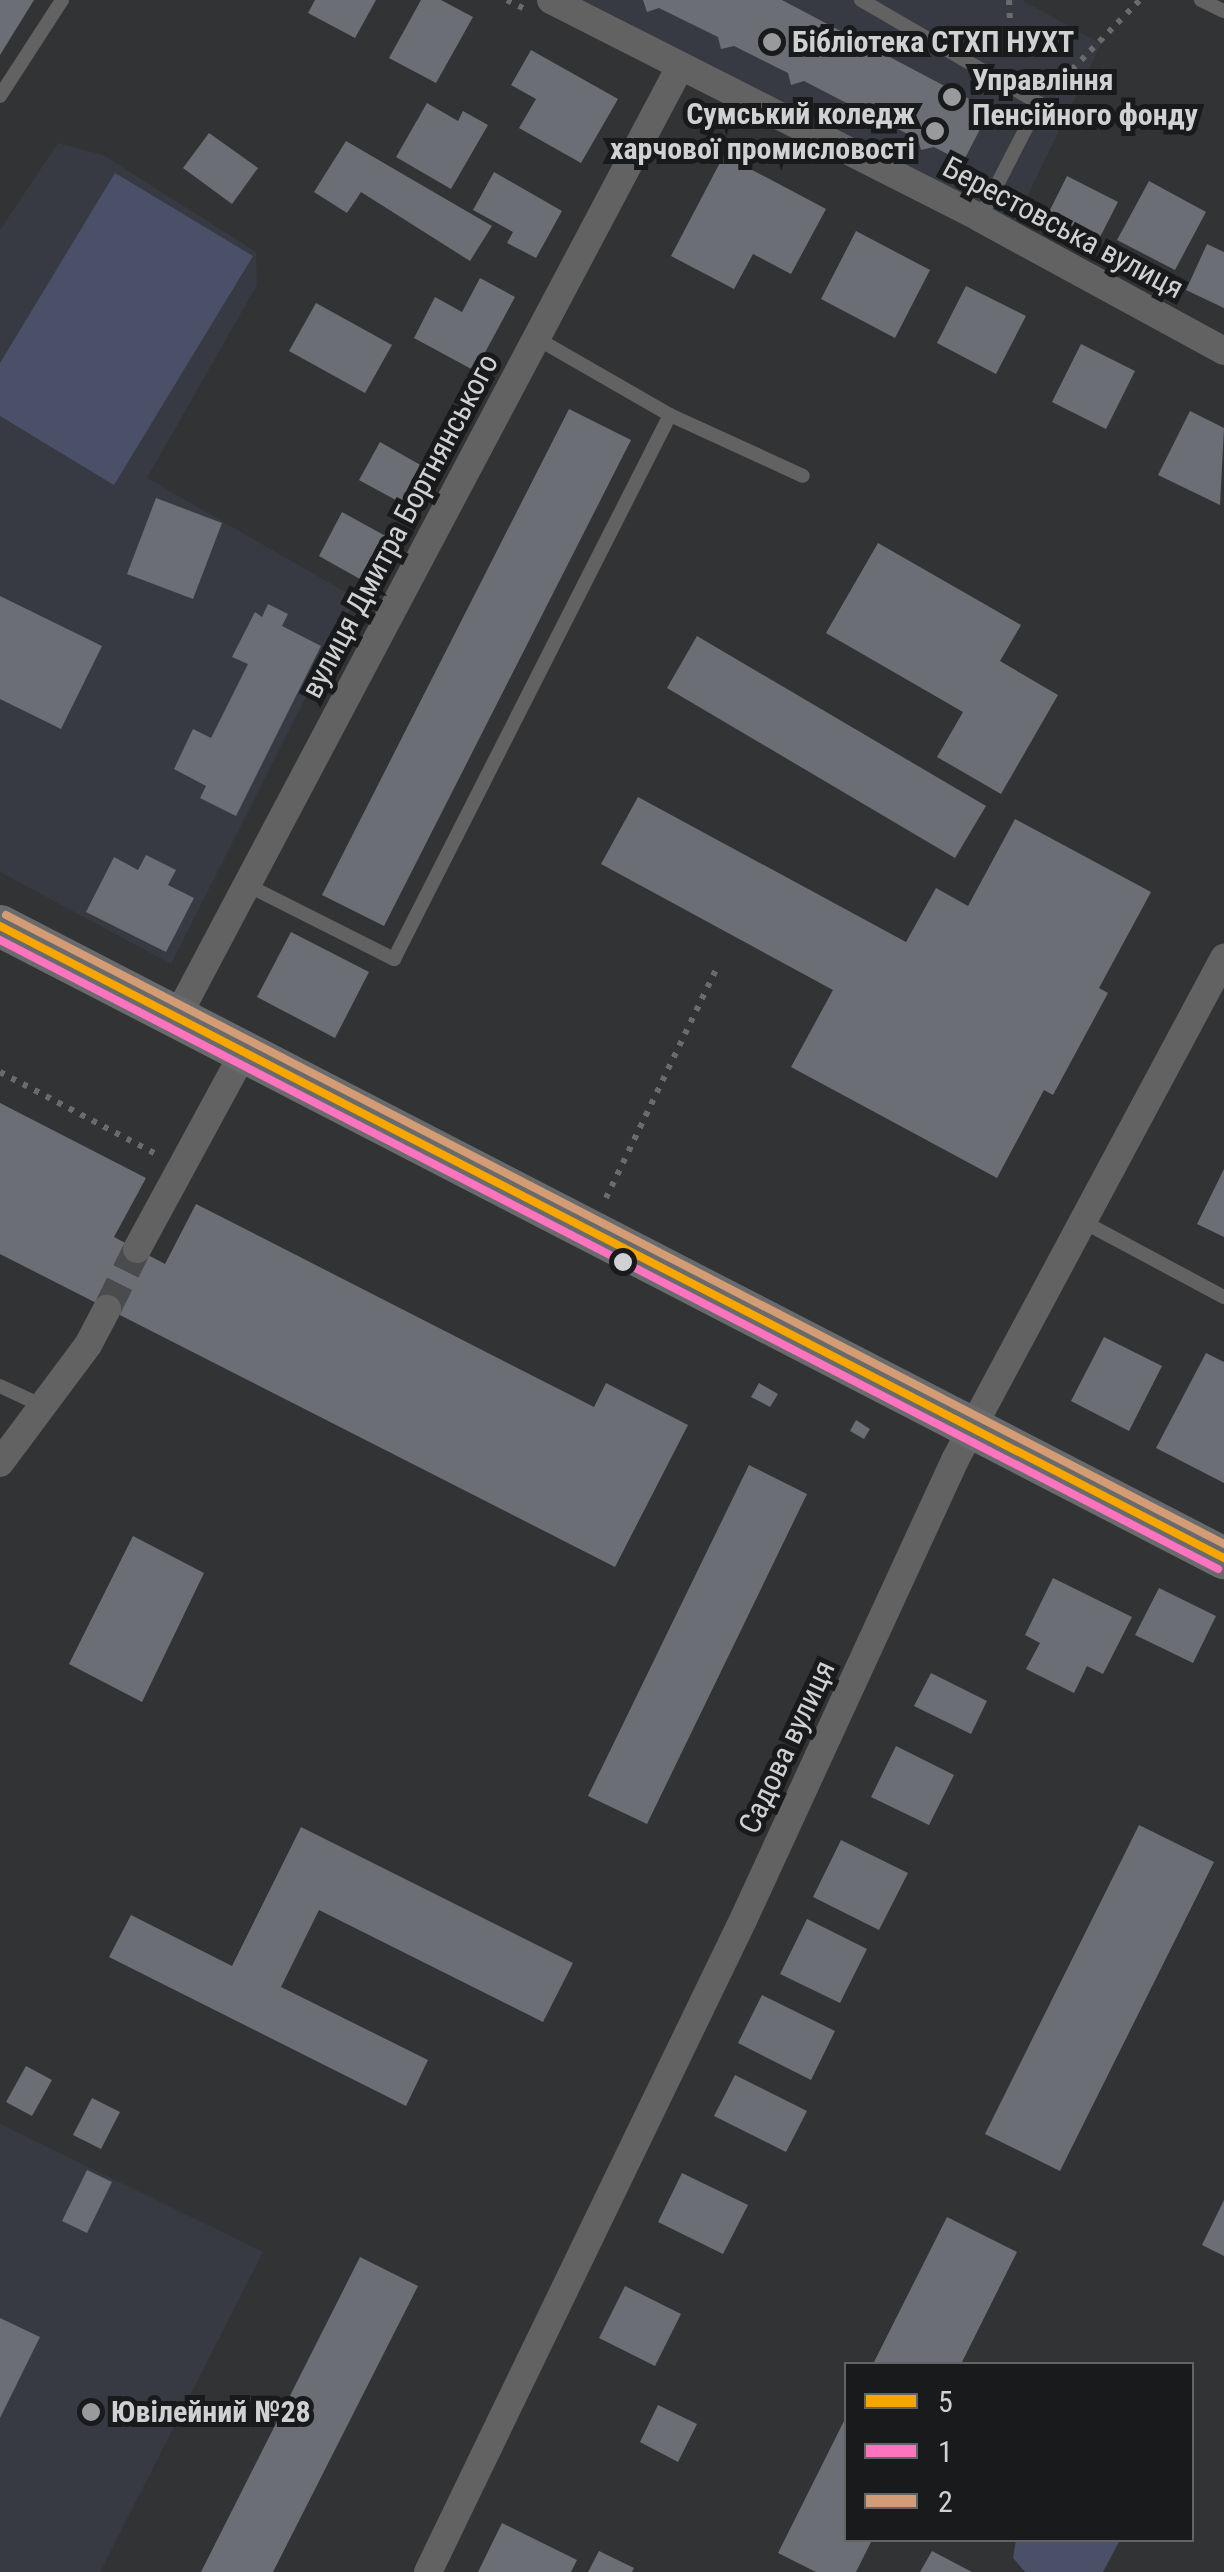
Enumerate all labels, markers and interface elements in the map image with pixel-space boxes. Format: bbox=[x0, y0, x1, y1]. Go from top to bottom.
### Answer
place label: Бібліотека СТХП НУХТ bbox=[792, 24, 1074, 60]
marker: Бібліотека СТХП НУХТ bbox=[761, 31, 783, 53]
place label: Управління Пенсійного фонду bbox=[972, 62, 1198, 132]
marker: Управління Пенсійного фонду bbox=[941, 86, 963, 108]
place label: Сумський коледж харчової промисловості bbox=[610, 96, 915, 166]
marker: Сумський коледж харчової промисловості bbox=[924, 120, 946, 142]
street label: Берестовська вулиця bbox=[937, 149, 1189, 307]
street label: вулиця Дмитра Бортнянського bbox=[294, 348, 506, 704]
unlabelled marker bbox=[613, 1252, 633, 1272]
street label: Садова вулиця bbox=[731, 1655, 843, 1839]
legend bbox=[844, 2362, 1194, 2542]
text: 5 bbox=[938, 2384, 953, 2419]
place label: Ювілейний №28 bbox=[111, 2394, 311, 2430]
marker: Ювілейний №28 bbox=[80, 2401, 102, 2423]
text: 1 bbox=[938, 2434, 953, 2469]
text: 2 bbox=[938, 2484, 953, 2519]

